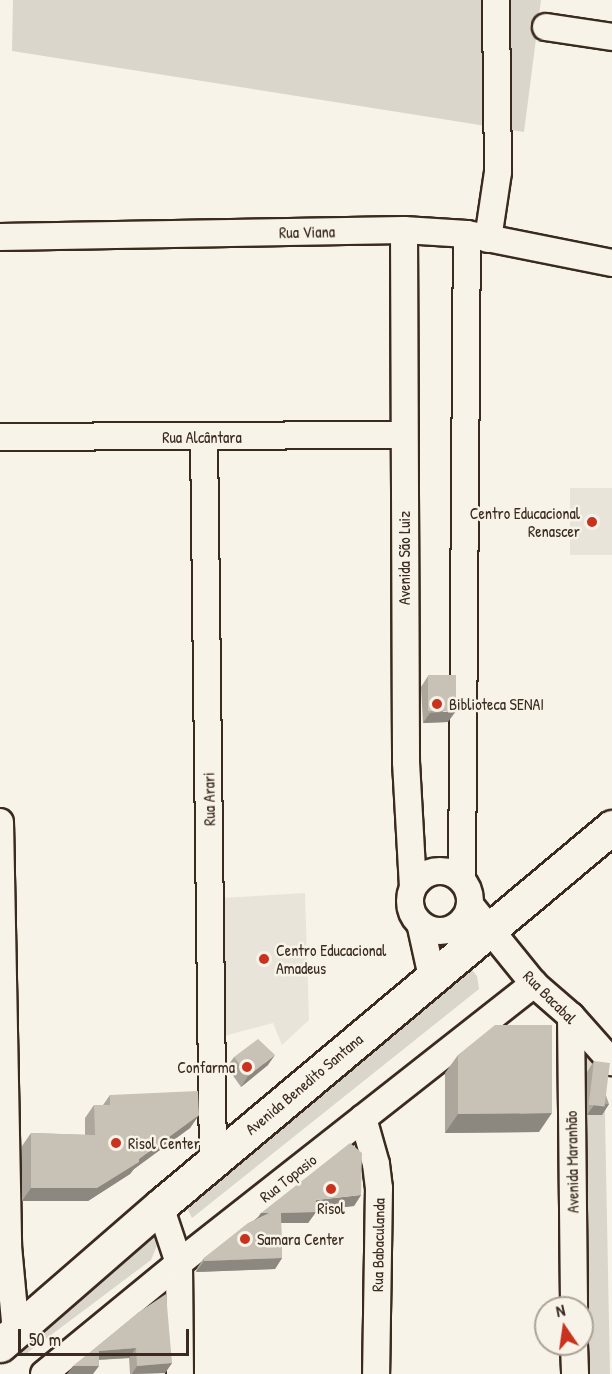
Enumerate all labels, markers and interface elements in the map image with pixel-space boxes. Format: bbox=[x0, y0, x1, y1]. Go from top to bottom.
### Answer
street label: Rua Viana bbox=[279, 222, 335, 242]
street label: Rua Alcântara bbox=[162, 427, 242, 447]
place label: Centro Educacional Renascer bbox=[470, 503, 580, 541]
street label: Avenida São Luiz bbox=[394, 511, 414, 605]
marker: Centro Educacional Renascer bbox=[585, 515, 599, 529]
place label: Biblioteca SENAI bbox=[449, 694, 544, 714]
marker: Biblioteca SENAI bbox=[430, 697, 444, 711]
street label: Rua Arari bbox=[199, 772, 219, 826]
place label: Centro Educacional Amadeus bbox=[276, 940, 386, 978]
marker: Centro Educacional Amadeus bbox=[257, 952, 271, 966]
street label: Rua Bacabal bbox=[519, 966, 581, 1028]
street label: Avenida Benedito Santana bbox=[241, 1029, 367, 1139]
place label: Confarma bbox=[177, 1057, 235, 1077]
marker: Confarma bbox=[240, 1060, 254, 1074]
street label: Avenida Maranhão bbox=[562, 1111, 582, 1213]
place label: Risol Center bbox=[128, 1133, 200, 1153]
marker: Risol Center bbox=[109, 1136, 123, 1150]
street label: Rua Topasio bbox=[256, 1150, 320, 1206]
marker: Risol bbox=[324, 1182, 338, 1196]
place label: Risol bbox=[317, 1198, 345, 1218]
street label: Rua Babaculanda bbox=[368, 1198, 388, 1292]
place label: Samara Center bbox=[257, 1229, 344, 1249]
marker: Samara Center bbox=[238, 1232, 252, 1246]
north arrow bbox=[534, 1296, 594, 1356]
text: N bbox=[554, 1299, 567, 1322]
scale bar bbox=[21, 1317, 192, 1355]
text: 50 m bbox=[29, 1327, 61, 1352]

